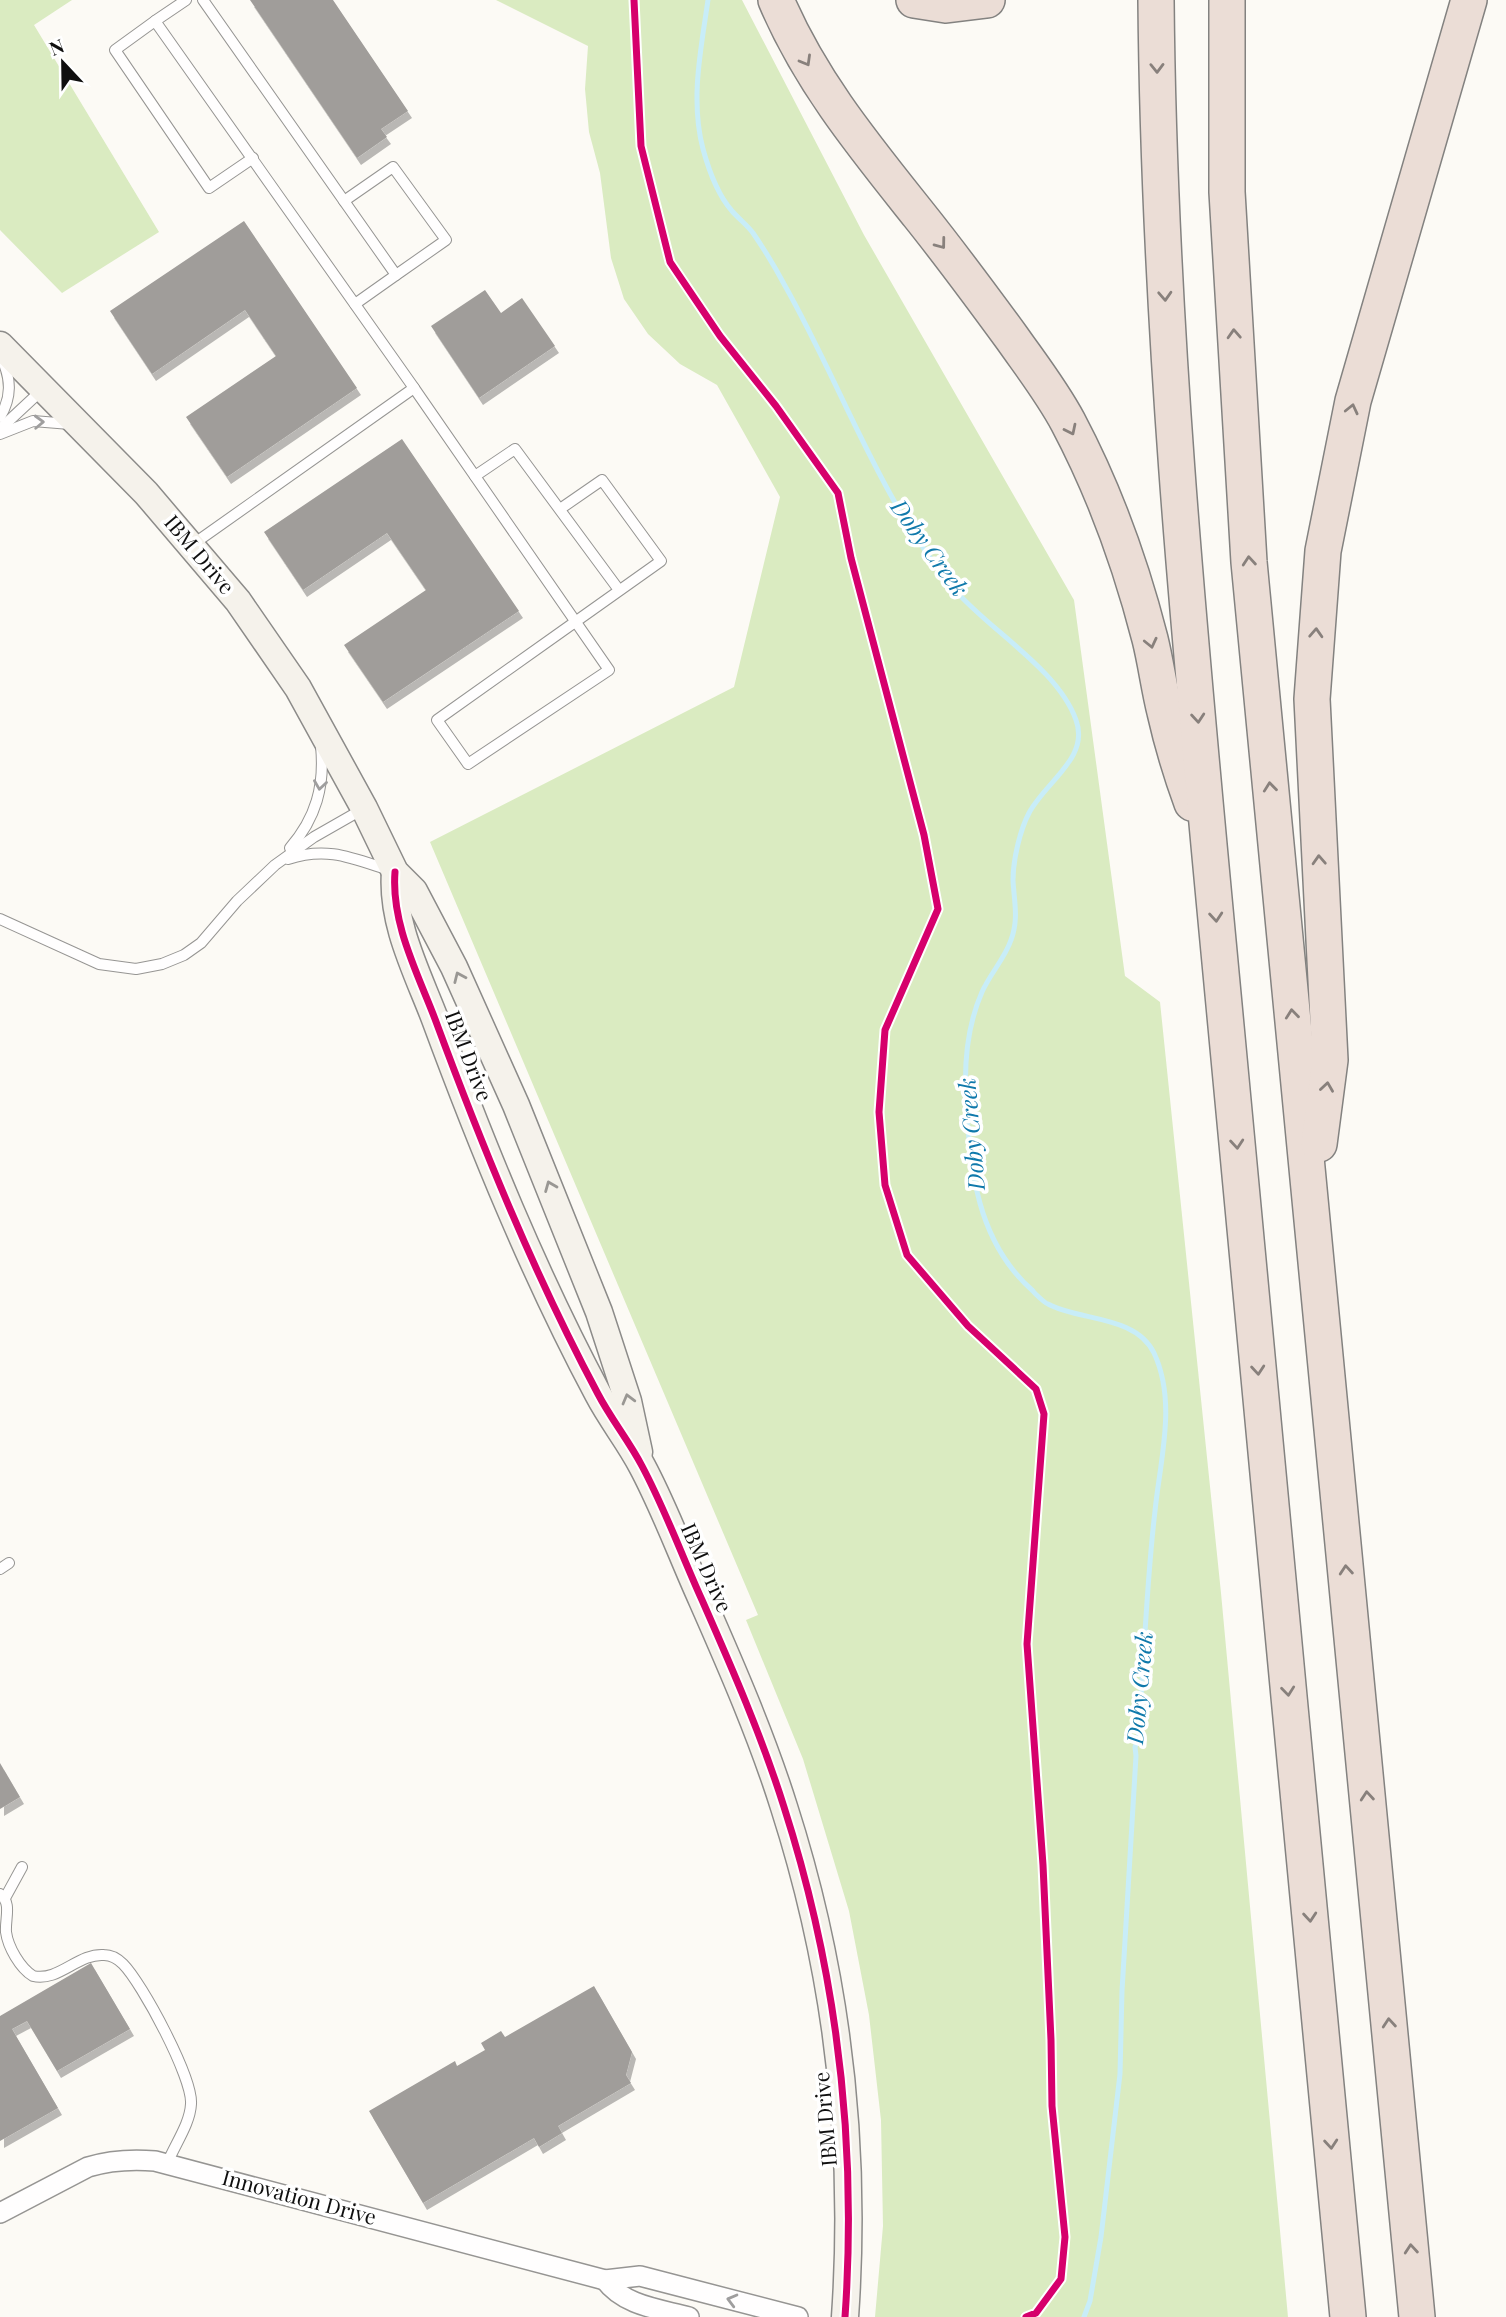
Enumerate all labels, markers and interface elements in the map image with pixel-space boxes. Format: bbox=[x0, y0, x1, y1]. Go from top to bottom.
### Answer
north arrow bbox=[28, 28, 98, 98]
text: N bbox=[45, 32, 68, 61]
one-way arrow bbox=[798, 54, 811, 67]
one-way arrow bbox=[1149, 63, 1165, 74]
one-way arrow bbox=[933, 236, 946, 249]
one-way arrow bbox=[1157, 290, 1172, 301]
one-way arrow bbox=[1226, 328, 1241, 339]
one-way arrow bbox=[1344, 403, 1358, 415]
one-way arrow bbox=[34, 414, 45, 429]
one-way arrow bbox=[1063, 423, 1077, 435]
water label: Doby Creek bbox=[884, 492, 976, 602]
street label: IBM Drive bbox=[159, 508, 242, 599]
one-way arrow bbox=[1242, 555, 1257, 566]
one-way arrow bbox=[1308, 627, 1323, 638]
one-way arrow bbox=[1142, 637, 1157, 649]
one-way arrow bbox=[1190, 713, 1205, 724]
one-way arrow bbox=[313, 780, 328, 791]
one-way arrow bbox=[1263, 781, 1278, 793]
one-way arrow bbox=[1311, 855, 1326, 866]
one-way arrow bbox=[1208, 912, 1223, 923]
one-way arrow bbox=[453, 972, 467, 985]
street label: IBM Drive bbox=[440, 1006, 500, 1105]
one-way arrow bbox=[1285, 1008, 1300, 1019]
water label: Doby Creek bbox=[950, 1076, 991, 1193]
one-way arrow bbox=[1319, 1081, 1334, 1093]
one-way arrow bbox=[1229, 1139, 1244, 1150]
one-way arrow bbox=[545, 1180, 559, 1192]
one-way arrow bbox=[1250, 1365, 1265, 1376]
one-way arrow bbox=[621, 1394, 636, 1406]
street label: IBM Drive bbox=[676, 1518, 740, 1616]
one-way arrow bbox=[1339, 1564, 1354, 1575]
water label: Doby Creek bbox=[1118, 1630, 1159, 1746]
one-way arrow bbox=[1280, 1686, 1295, 1697]
one-way arrow bbox=[1360, 1790, 1375, 1802]
one-way arrow bbox=[1302, 1912, 1317, 1923]
one-way arrow bbox=[1382, 2017, 1397, 2028]
street label: IBM Drive bbox=[806, 2071, 842, 2168]
one-way arrow bbox=[1324, 2138, 1339, 2150]
street label: Innovation Drive bbox=[219, 2162, 380, 2230]
one-way arrow bbox=[1404, 2243, 1419, 2254]
one-way arrow bbox=[726, 2294, 738, 2308]

